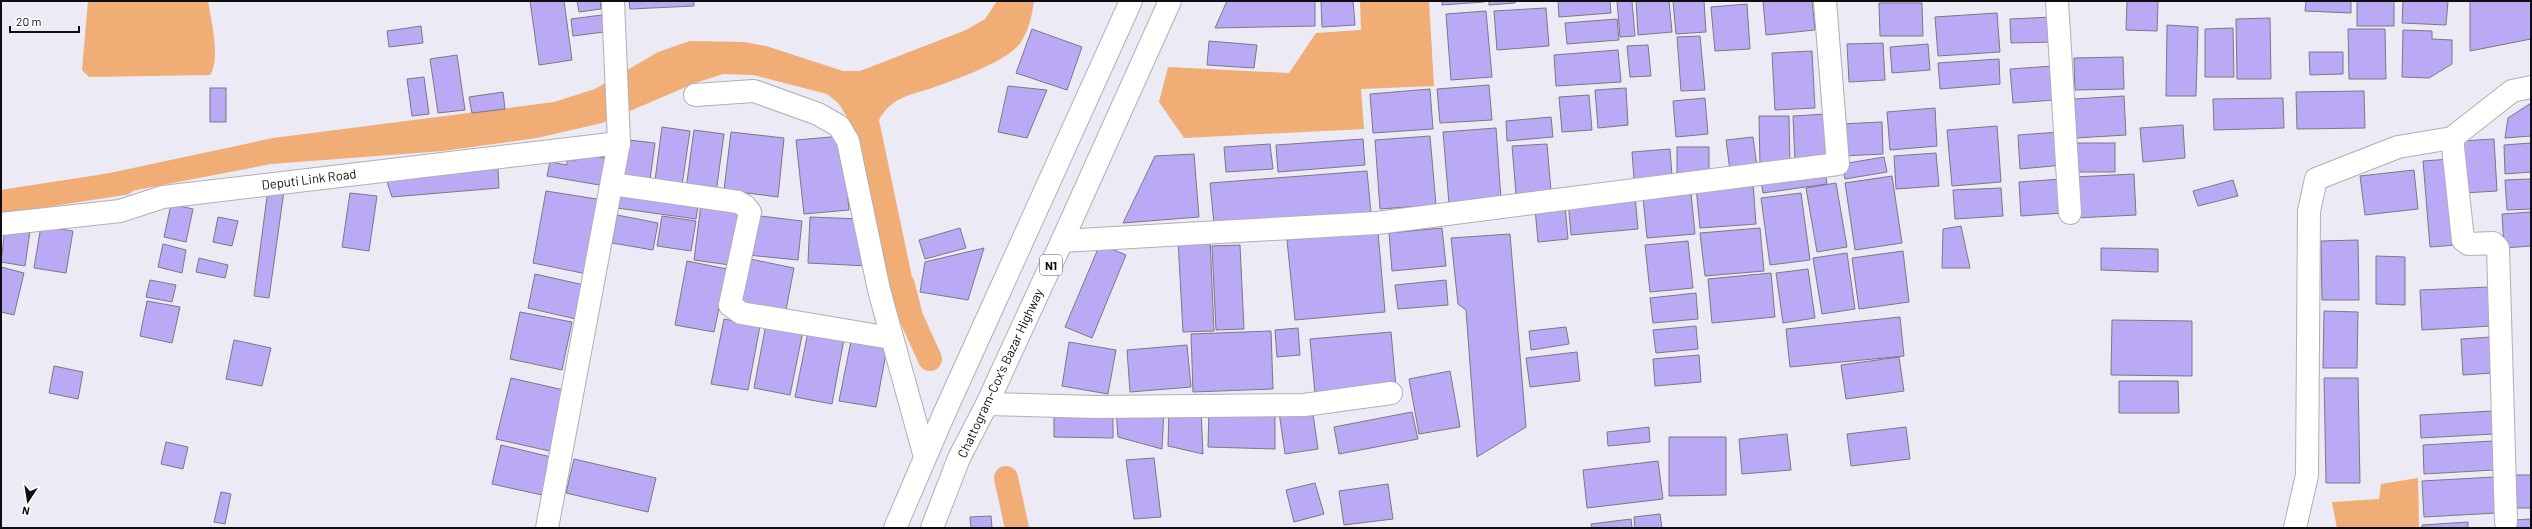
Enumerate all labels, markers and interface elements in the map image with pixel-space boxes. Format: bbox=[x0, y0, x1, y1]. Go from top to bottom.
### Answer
scale bar bbox=[10, 8, 79, 34]
text: 20 m bbox=[16, 14, 42, 28]
street label: Deputi Link Road bbox=[261, 165, 357, 193]
road number: N1 bbox=[1040, 255, 1062, 275]
street label: Chattogram-Cox's Bazar Highway bbox=[954, 286, 1046, 460]
north arrow bbox=[8, 481, 48, 521]
text: N bbox=[21, 504, 31, 518]

